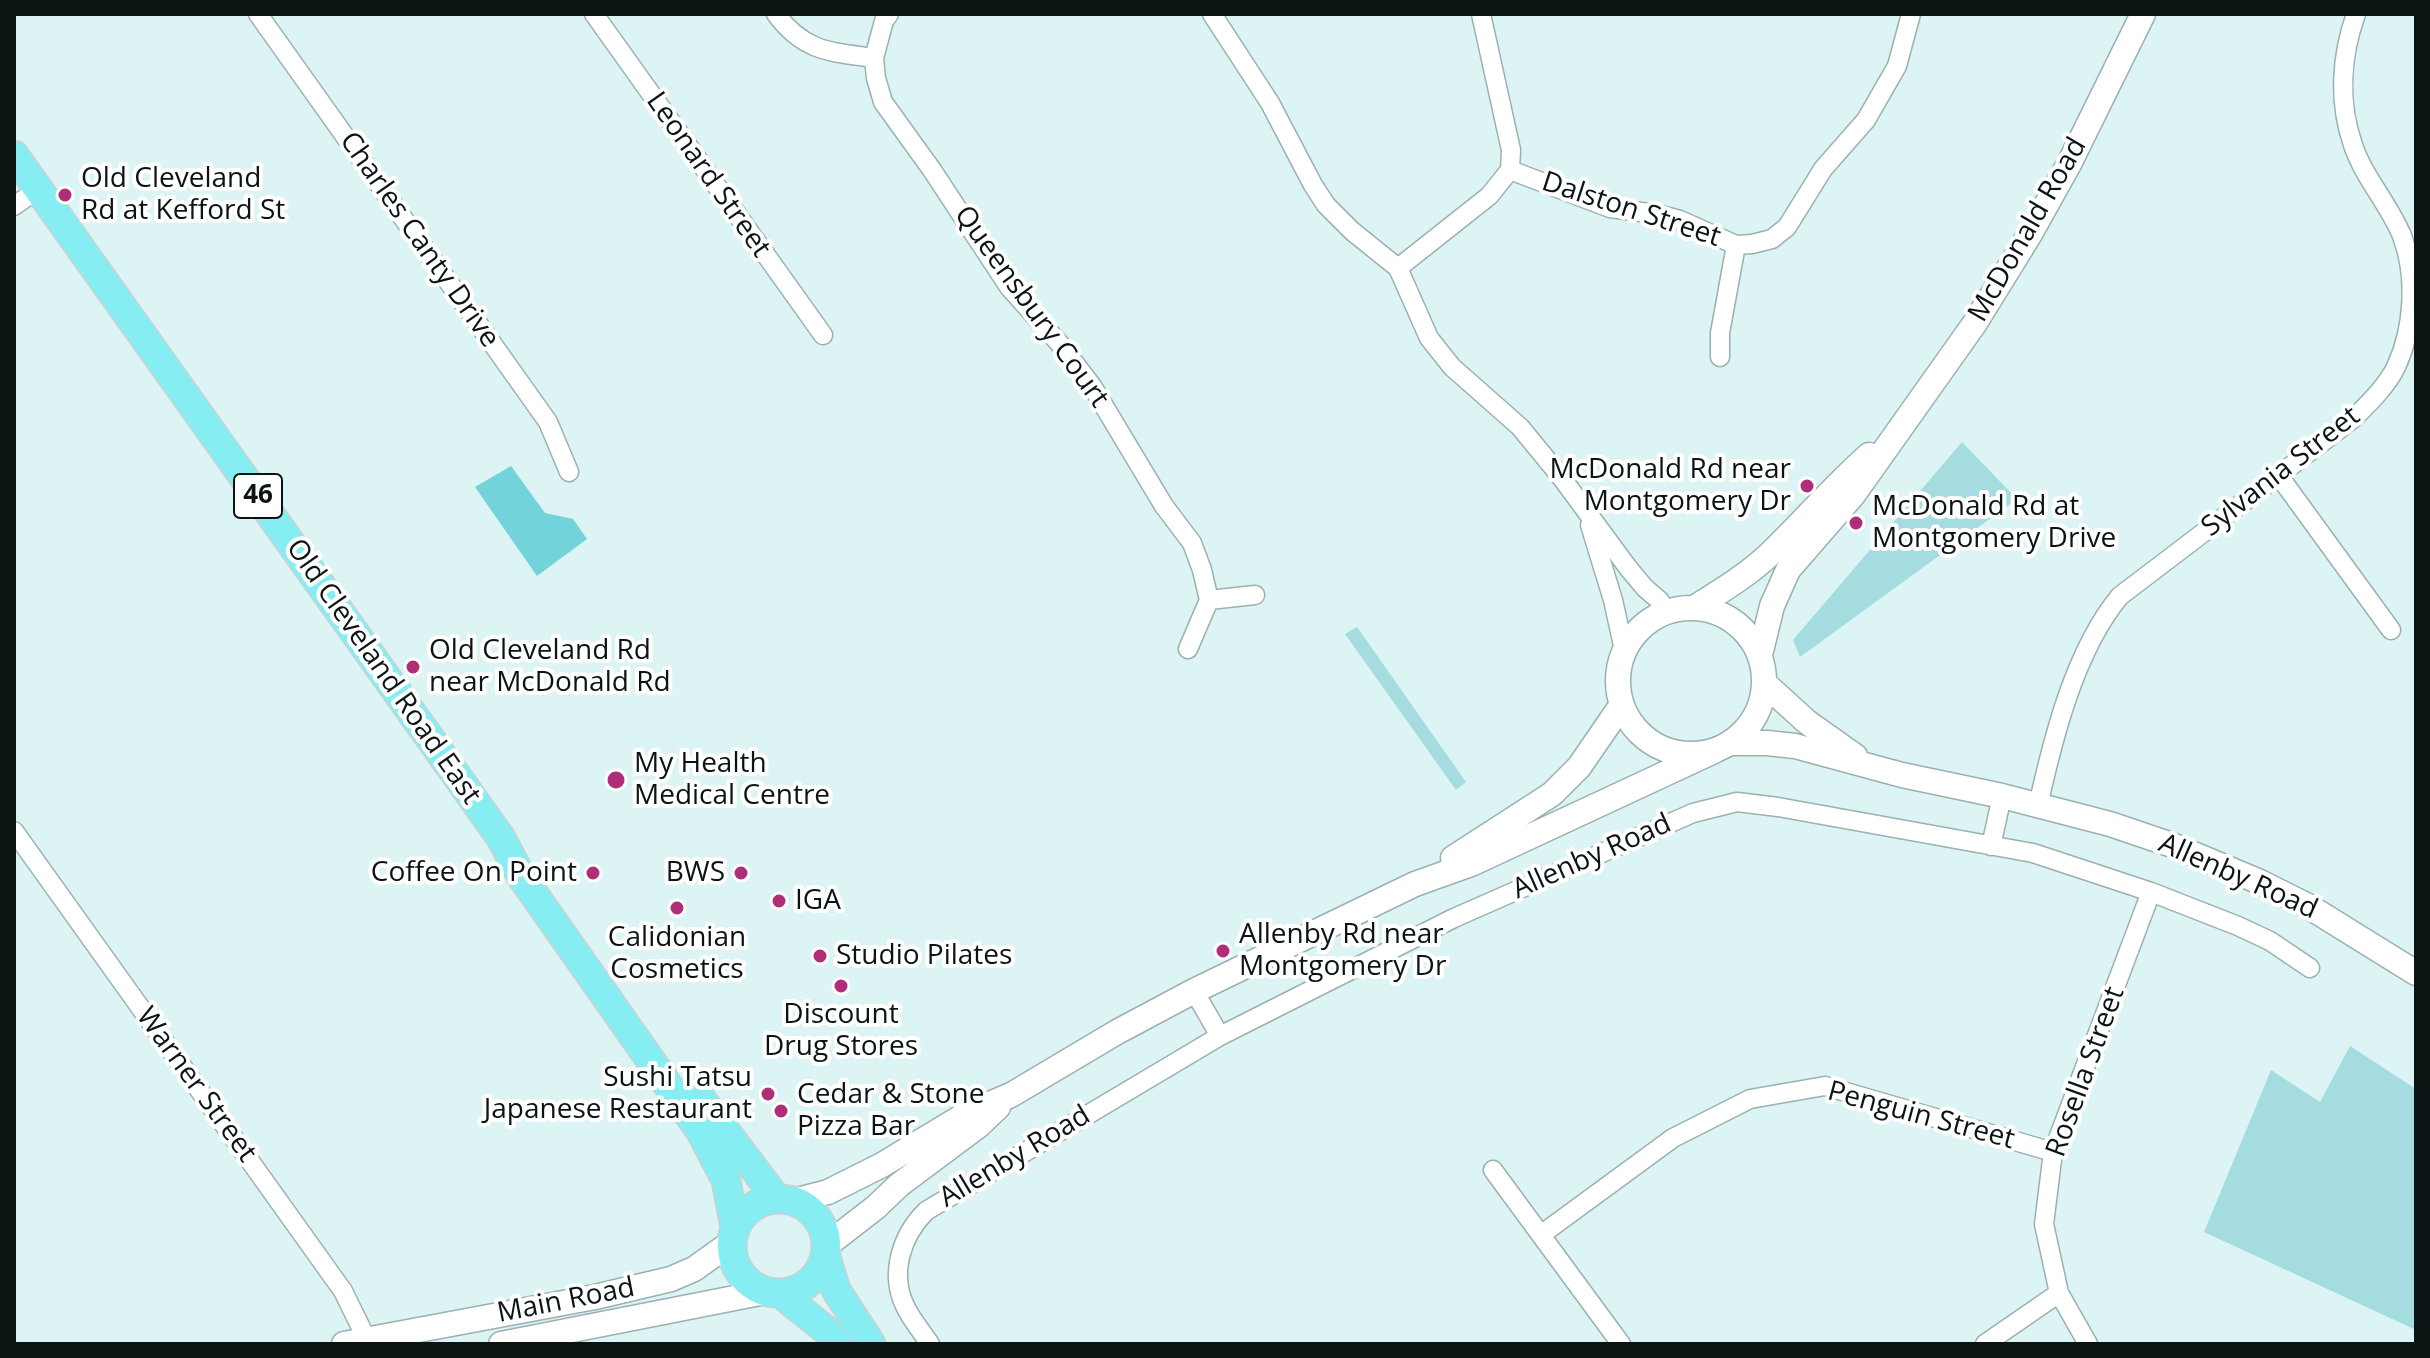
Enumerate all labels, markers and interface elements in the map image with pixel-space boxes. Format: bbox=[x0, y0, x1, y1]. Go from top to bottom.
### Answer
street label: Leonard Street bbox=[639, 86, 777, 264]
street label: Charles Canty Drive bbox=[332, 126, 506, 354]
street label: McDonald Road bbox=[1962, 132, 2094, 328]
place label: Old Cleveland Rd at Kefford St bbox=[81, 162, 285, 228]
street label: Dalston Street bbox=[1537, 165, 1725, 255]
marker: Old Cleveland Rd at Kefford St bbox=[56, 186, 74, 204]
street label: Queensbury Court bbox=[947, 200, 1115, 414]
street label: Sylvania Street bbox=[2195, 400, 2367, 544]
place label: McDonald Rd near Montgomery Dr bbox=[1549, 453, 1791, 519]
road number: 46 bbox=[234, 474, 282, 518]
marker: McDonald Rd near Montgomery Dr bbox=[1798, 477, 1816, 495]
place label: McDonald Rd at Montgomery Drive bbox=[1872, 490, 2116, 556]
marker: McDonald Rd at Montgomery Drive bbox=[1847, 514, 1865, 532]
street label: Old Cleveland Road East bbox=[279, 533, 487, 811]
place label: Old Cleveland Rd near McDonald Rd bbox=[429, 634, 671, 700]
marker: Old Cleveland Rd near McDonald Rd bbox=[404, 658, 422, 676]
place label: My Health Medical Centre bbox=[634, 747, 830, 813]
marker: My Health Medical Centre bbox=[605, 769, 627, 791]
street label: Allenby Road bbox=[1508, 807, 1676, 907]
street label: Allenby Road bbox=[2154, 827, 2322, 927]
place label: Coffee On Point bbox=[371, 856, 577, 890]
place label: BWS bbox=[666, 856, 725, 890]
marker: Coffee On Point bbox=[584, 864, 602, 882]
marker: BWS bbox=[732, 864, 750, 882]
place label: IGA bbox=[795, 884, 841, 918]
marker: IGA bbox=[770, 892, 788, 910]
marker: Calidonian Cosmetics bbox=[668, 899, 686, 917]
place label: Allenby Rd near Montgomery Dr bbox=[1239, 918, 1446, 984]
place label: Calidonian Cosmetics bbox=[608, 921, 746, 987]
place label: Studio Pilates bbox=[836, 939, 1012, 973]
marker: Allenby Rd near Montgomery Dr bbox=[1214, 942, 1232, 960]
marker: Studio Pilates bbox=[811, 947, 829, 965]
marker: Discount Drug Stores bbox=[832, 977, 850, 995]
street label: Rosella Street bbox=[2040, 982, 2132, 1162]
place label: Discount Drug Stores bbox=[764, 998, 918, 1064]
street label: Warner Street bbox=[129, 1001, 263, 1169]
place label: Sushi Tatsu Japanese Restaurant bbox=[484, 1061, 752, 1127]
street label: Penguin Street bbox=[1824, 1075, 2018, 1157]
place label: Cedar & Stone Pizza Bar bbox=[797, 1078, 985, 1144]
marker: Sushi Tatsu Japanese Restaurant bbox=[759, 1085, 777, 1103]
street label: Allenby Road bbox=[933, 1099, 1097, 1215]
marker: Cedar & Stone Pizza Bar bbox=[772, 1102, 790, 1120]
street label: Main Road bbox=[495, 1271, 637, 1331]

